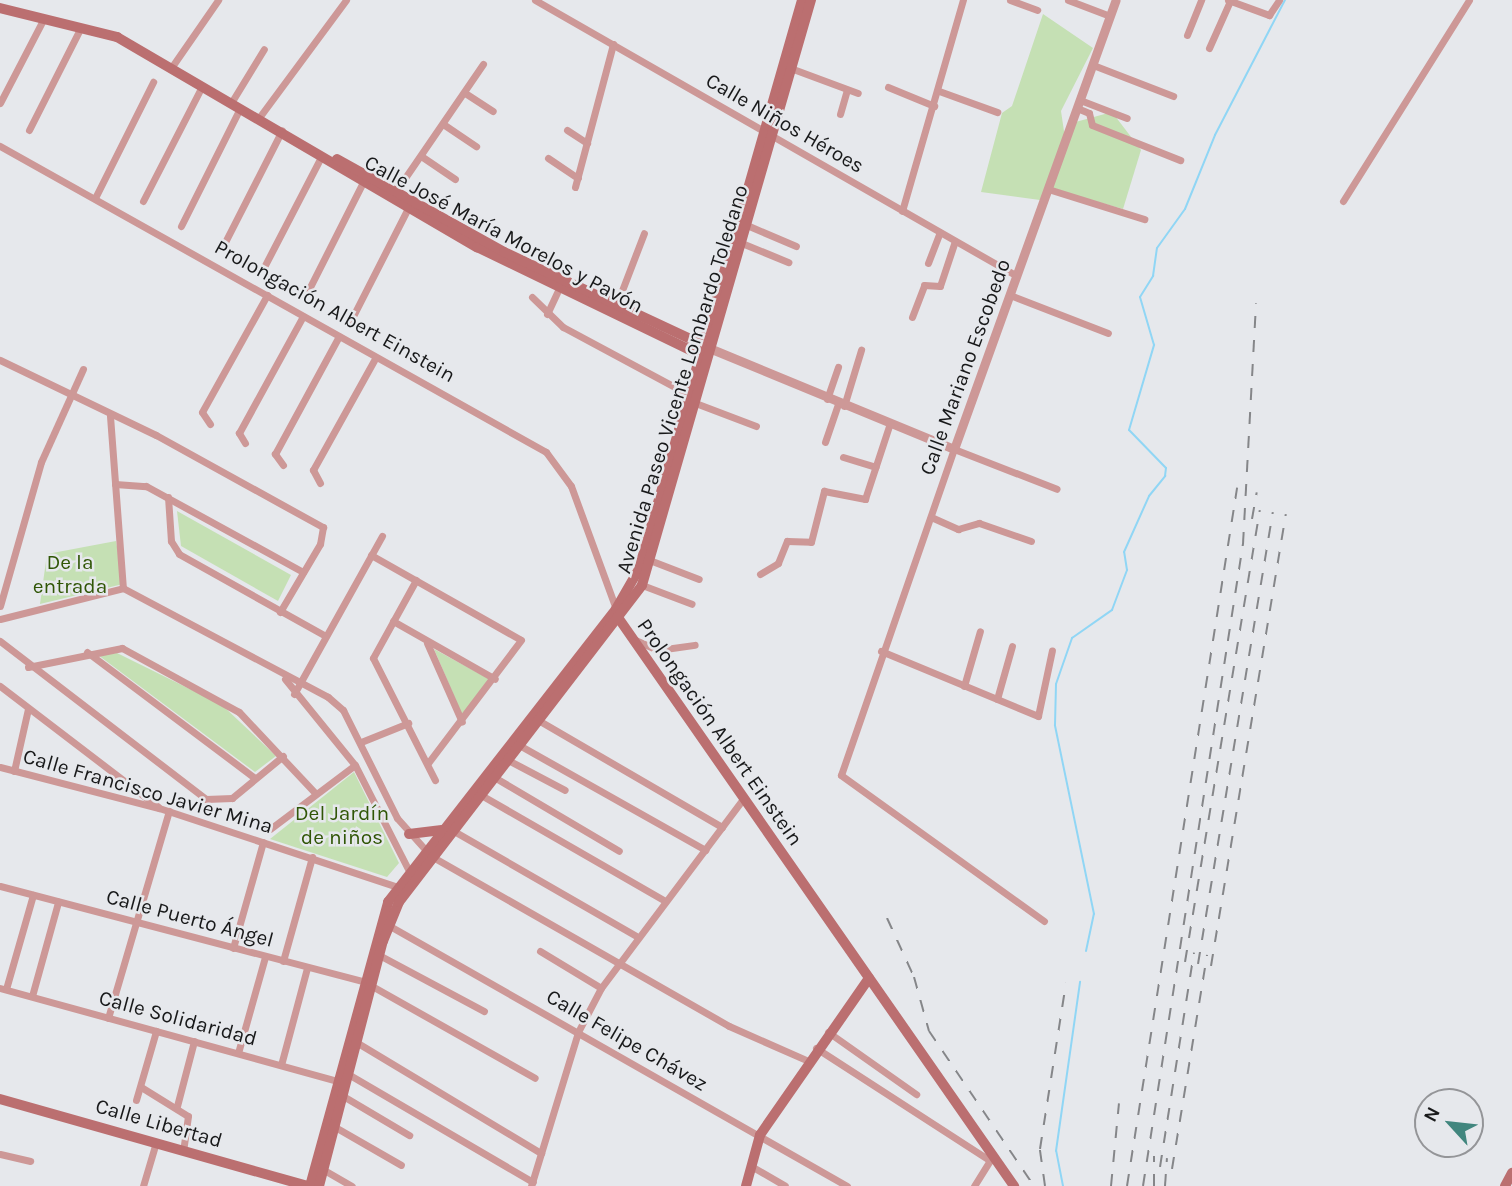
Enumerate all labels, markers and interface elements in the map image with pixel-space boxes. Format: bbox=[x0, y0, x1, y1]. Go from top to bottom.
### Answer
street label: Calle Niños Héroes bbox=[701, 67, 869, 179]
street label: Calle José María Morelos y Pavón bbox=[360, 150, 648, 318]
street label: Avenida Paseo Vicente Lombardo Toledano bbox=[611, 182, 753, 576]
street label: Prolongación Albert Einstein bbox=[210, 234, 460, 388]
street label: Calle Mariano Escobedo bbox=[914, 255, 1016, 479]
park label: De la entrada bbox=[33, 549, 107, 599]
street label: Prolongación Albert Einstein bbox=[632, 614, 808, 850]
street label: Calle Francisco Javier Mina bbox=[20, 743, 276, 839]
park label: Del Jardín de niños bbox=[295, 800, 389, 850]
street label: Calle Puerto Ángel bbox=[104, 884, 276, 952]
street label: Calle Felipe Chávez bbox=[542, 984, 712, 1096]
street label: Calle Solidaridad bbox=[96, 985, 260, 1051]
north arrow bbox=[1414, 1088, 1484, 1158]
street label: Calle Libertad bbox=[93, 1093, 225, 1153]
text: N bbox=[1419, 1103, 1445, 1125]

